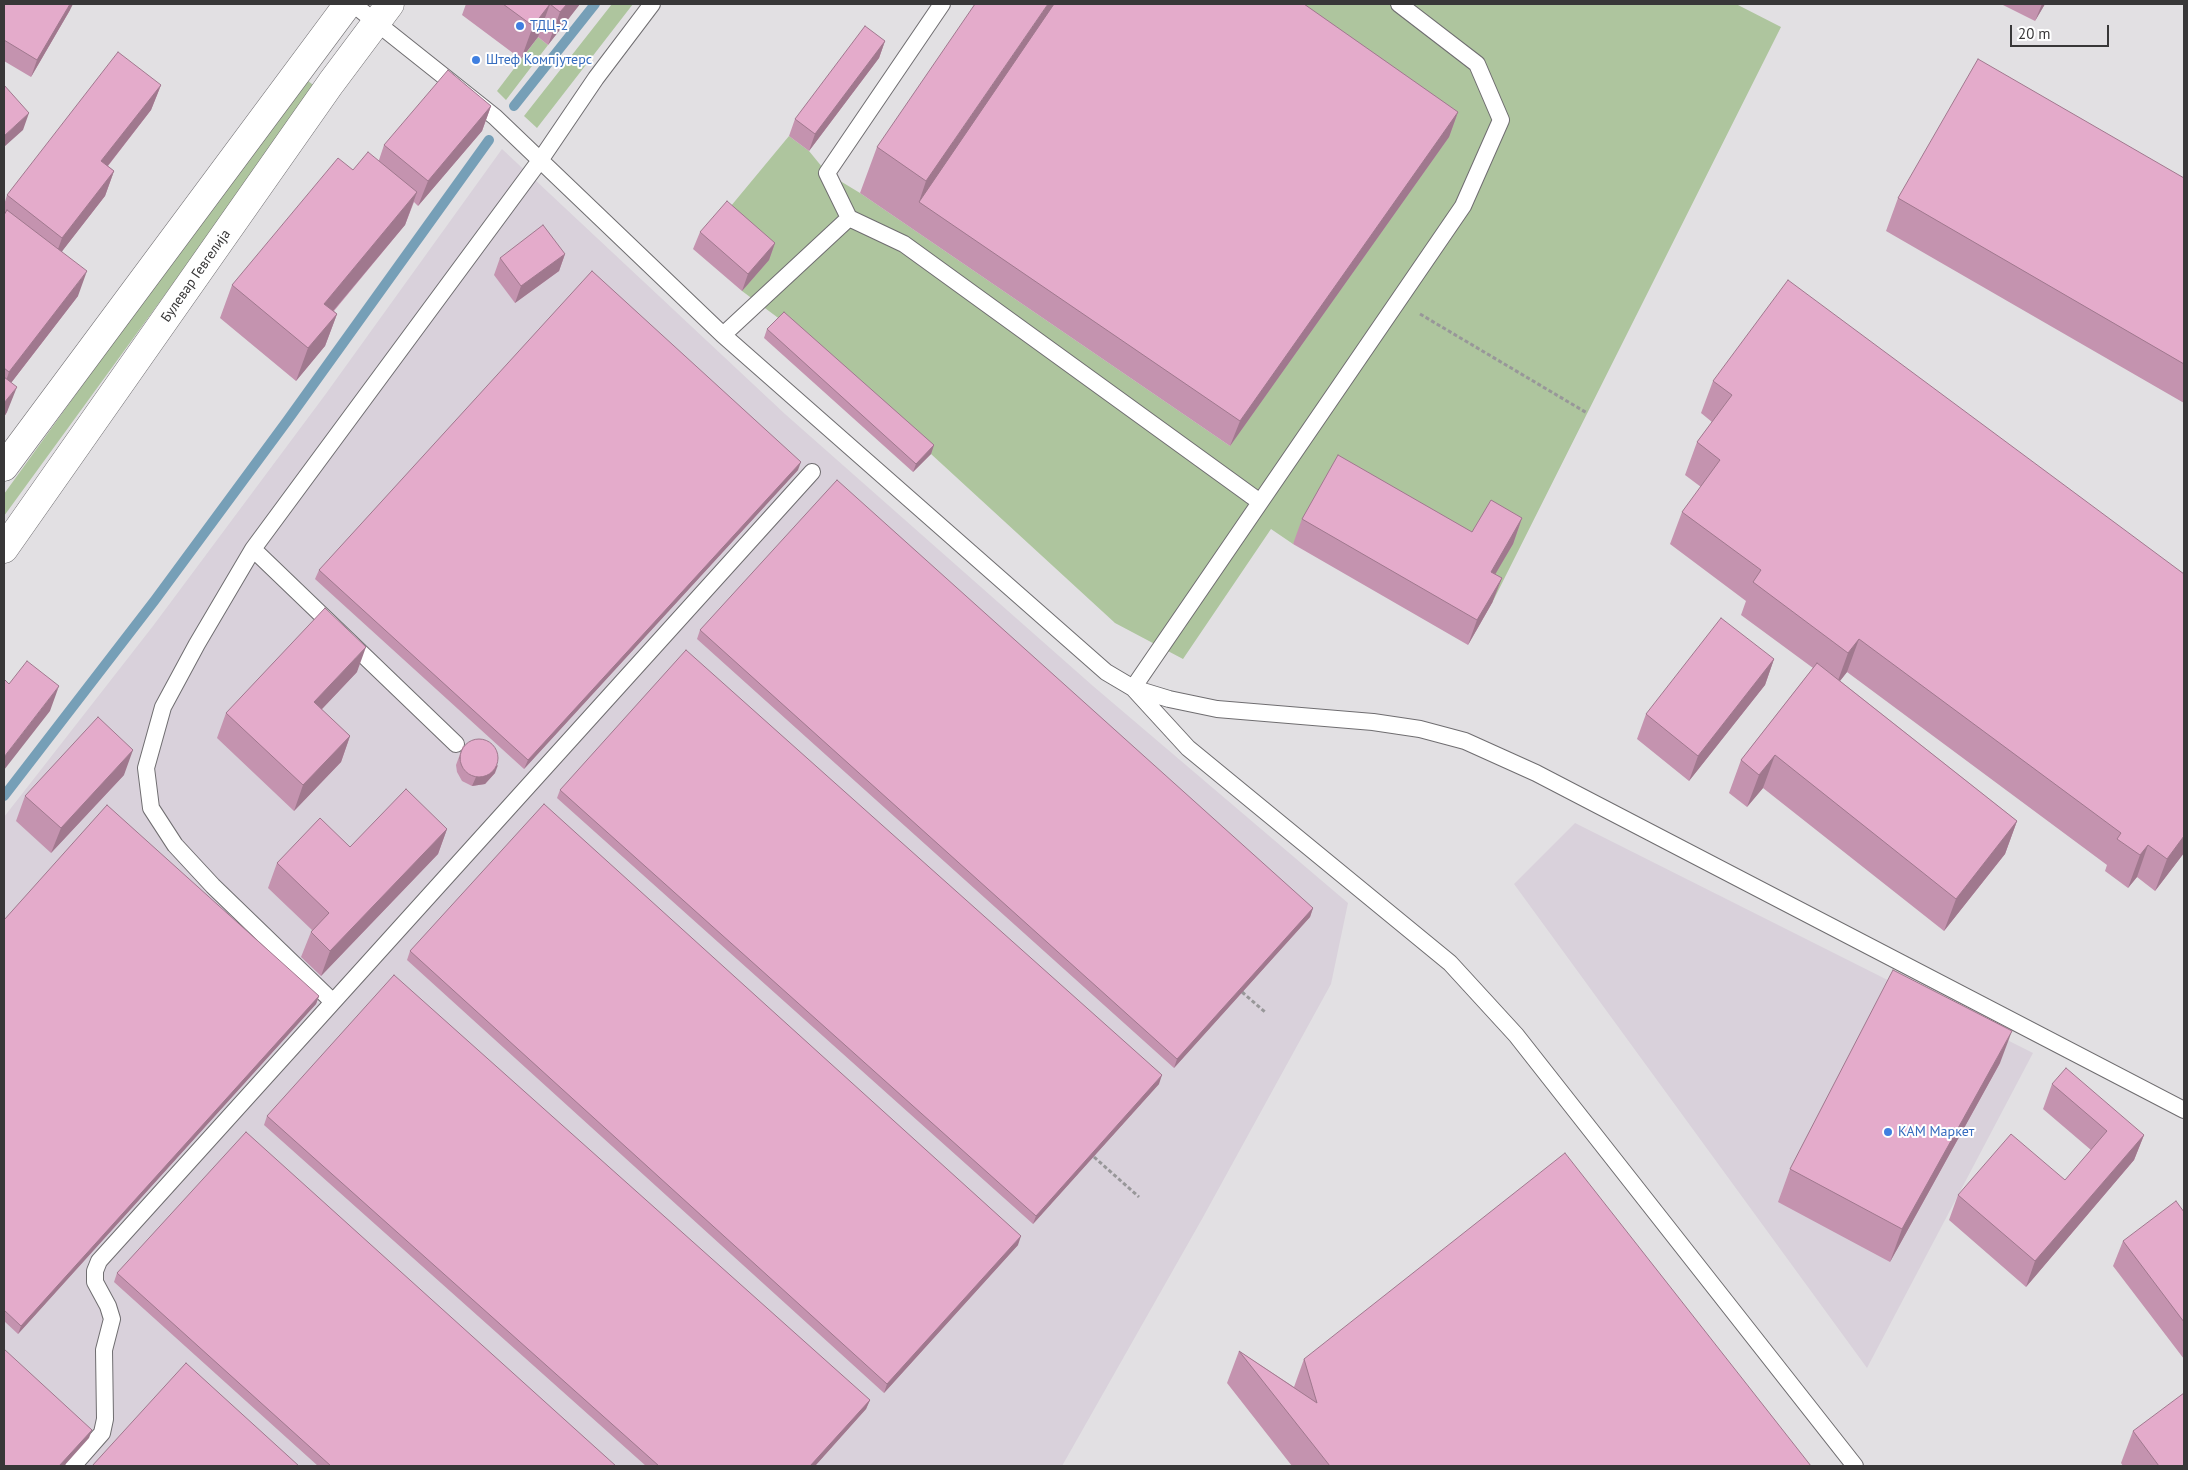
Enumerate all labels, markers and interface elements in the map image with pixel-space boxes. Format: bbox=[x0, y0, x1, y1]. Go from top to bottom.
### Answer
scale bar bbox=[2013, 15, 2112, 47]
place label: ТДЦ-2 bbox=[530, 18, 568, 34]
marker: ТДЦ-2 bbox=[514, 20, 526, 32]
text: 20 m bbox=[2018, 24, 2051, 43]
place label: Штеф Компјутерс bbox=[486, 52, 592, 68]
marker: Штеф Компјутерс bbox=[470, 54, 482, 66]
street label: Булевар Гевгелија bbox=[158, 226, 234, 326]
place label: КАМ Маркет bbox=[1898, 1124, 1974, 1140]
marker: КАМ Маркет bbox=[1882, 1126, 1894, 1138]

